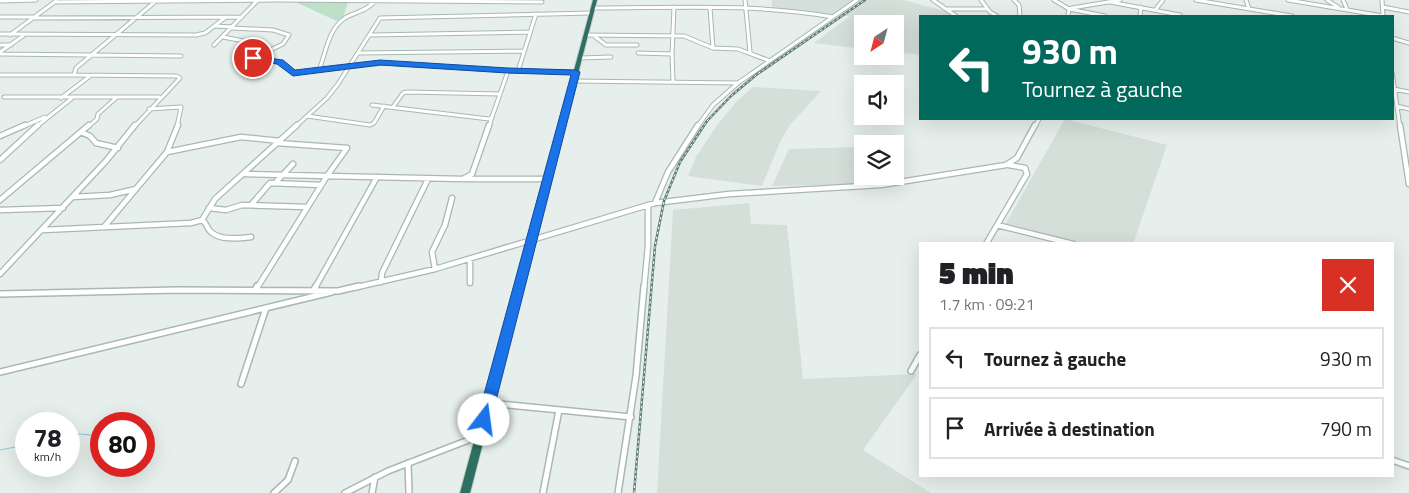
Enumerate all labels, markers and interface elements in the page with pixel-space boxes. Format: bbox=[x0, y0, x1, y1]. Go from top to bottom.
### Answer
north arrow bbox=[854, 15, 904, 65]
map controls bbox=[854, 15, 904, 185]
text: 930 m bbox=[1022, 24, 1118, 78]
icon: left bbox=[939, 35, 1004, 100]
pin bbox=[232, 37, 274, 79]
icon: arrive bbox=[239, 44, 267, 72]
text: Tournez à gauche bbox=[1022, 72, 1183, 106]
button: sound bbox=[854, 75, 904, 125]
button: layers bbox=[854, 135, 904, 185]
text: 5 min bbox=[939, 250, 1014, 296]
button: close bbox=[1322, 259, 1374, 311]
text: 1.7 km · 09:21 bbox=[939, 292, 1035, 316]
icon: left bbox=[941, 344, 969, 372]
text: Tournez à gauche bbox=[984, 344, 1126, 373]
text: 930 m bbox=[1320, 344, 1372, 373]
position arrow bbox=[457, 393, 509, 445]
speed limit sign: 80 bbox=[90, 412, 155, 477]
icon: arrive bbox=[941, 414, 969, 442]
text: Arrivée à destination bbox=[984, 414, 1155, 443]
text: 790 m bbox=[1320, 414, 1372, 443]
text: 78 bbox=[33, 419, 62, 457]
text: km/h bbox=[34, 447, 61, 466]

